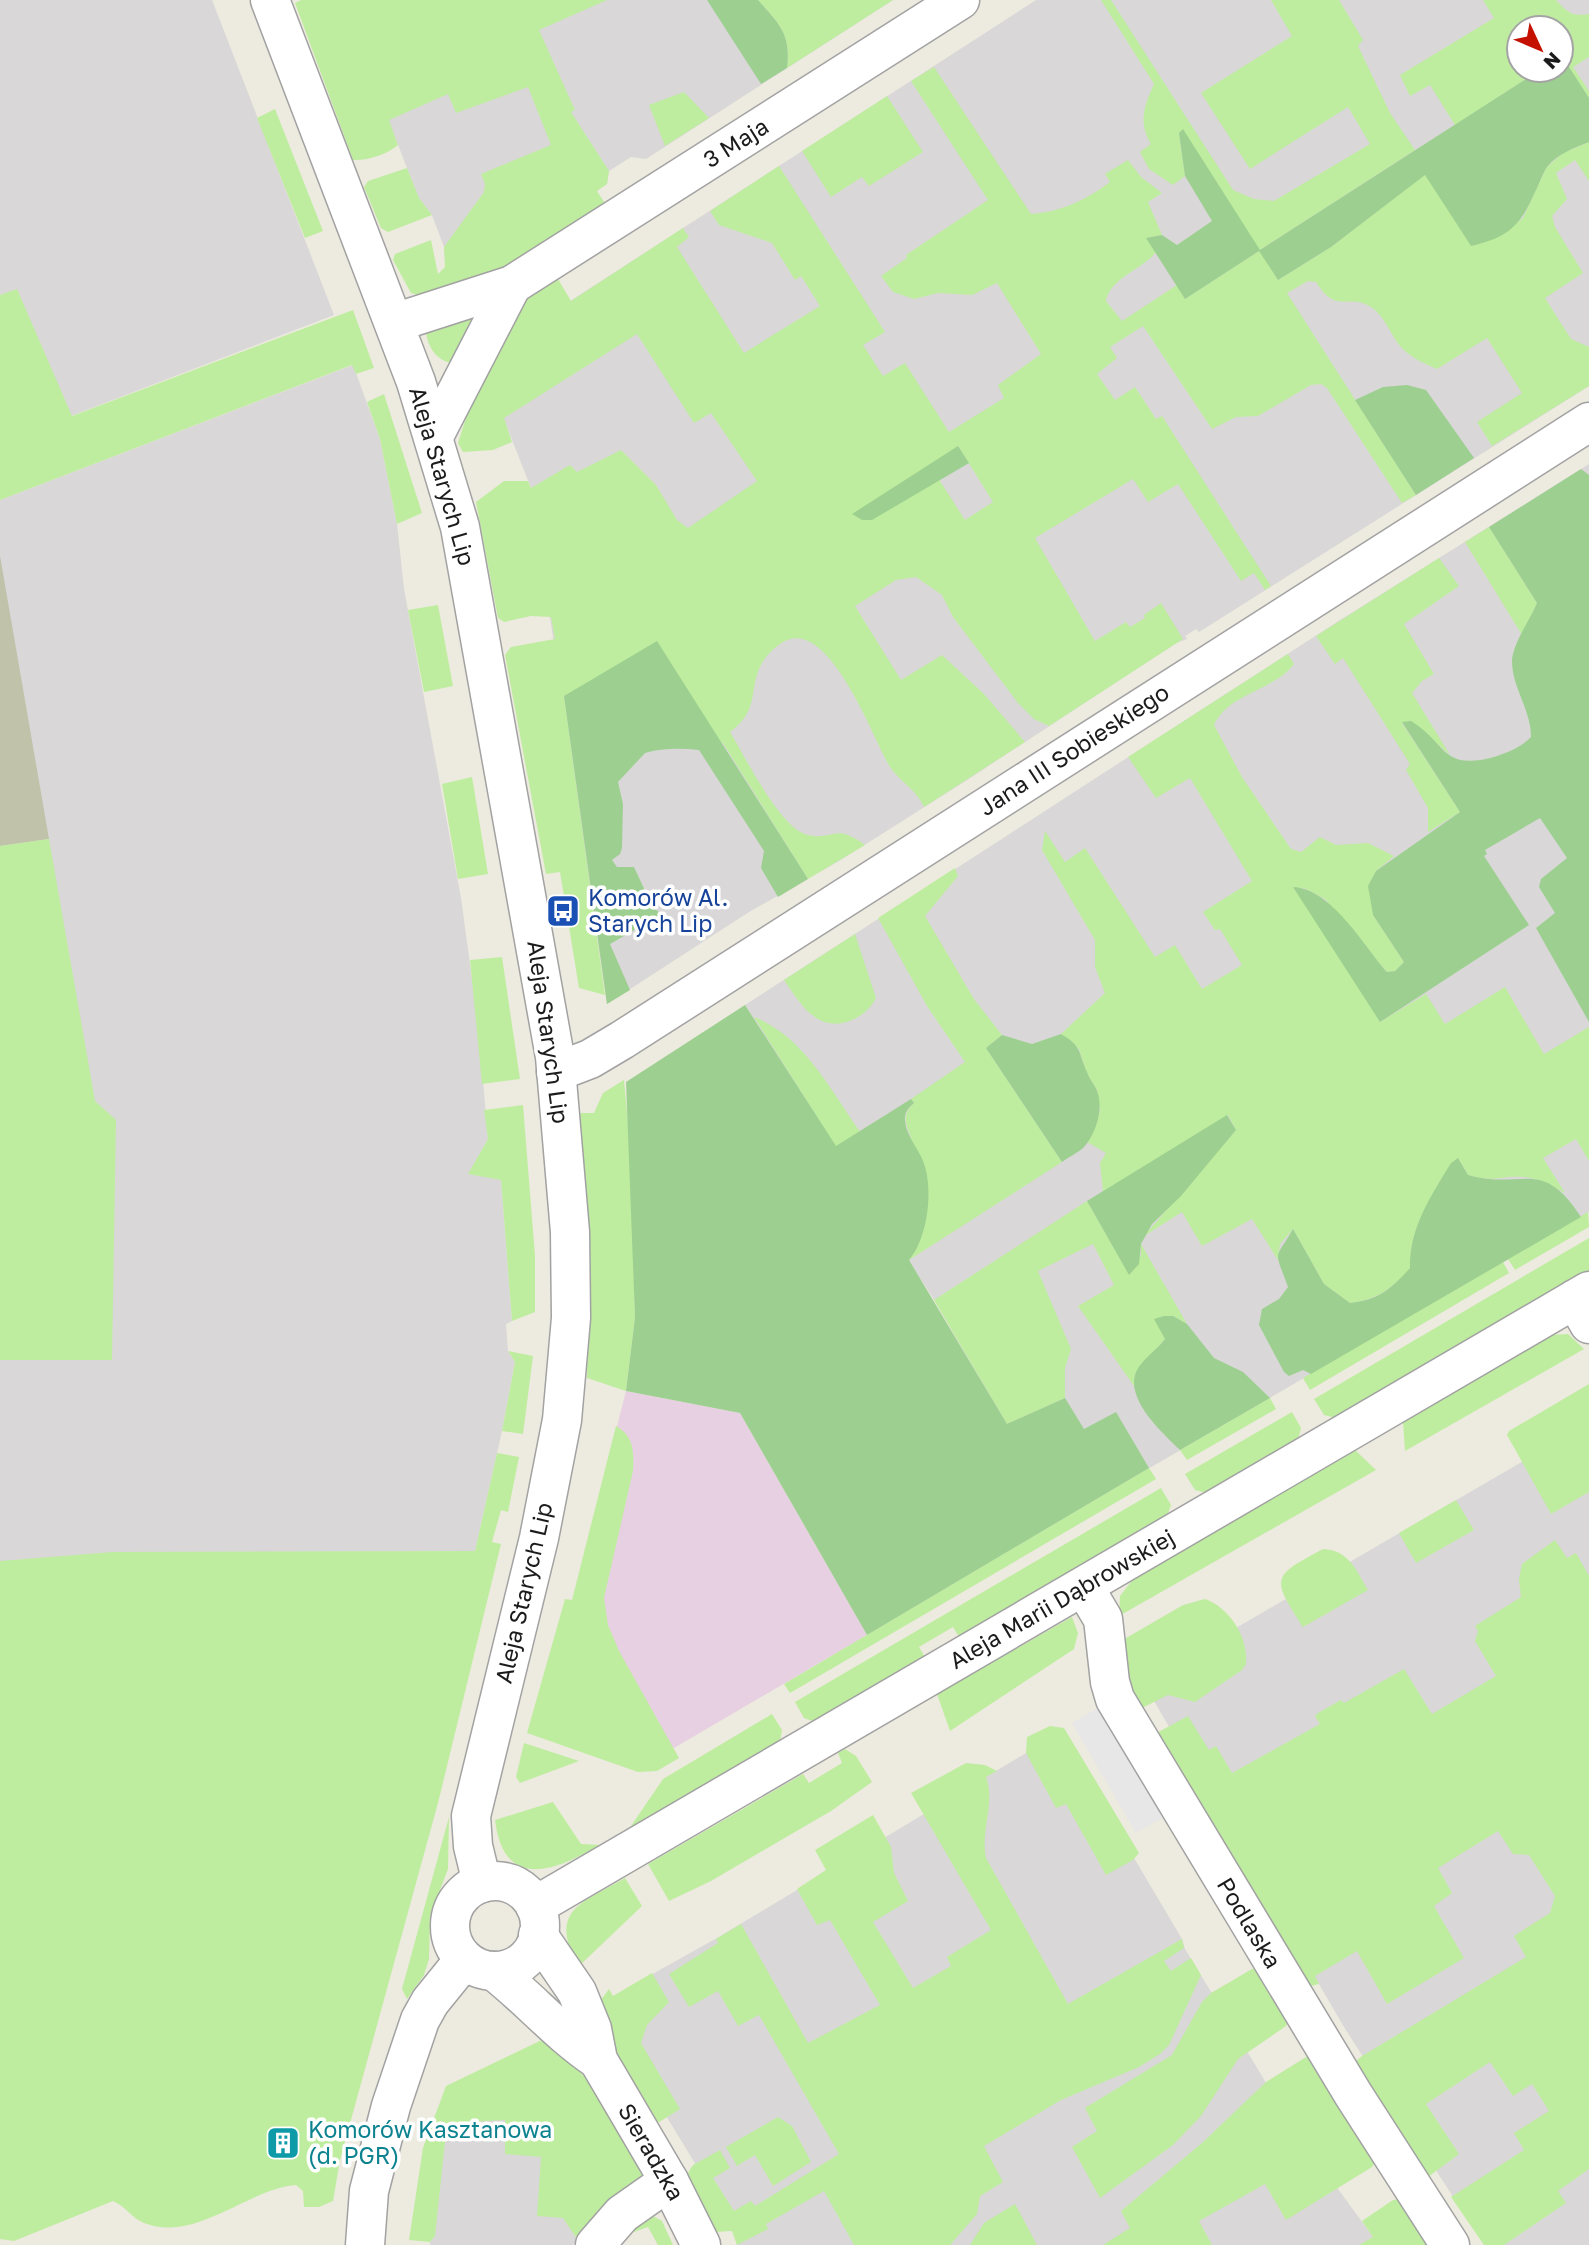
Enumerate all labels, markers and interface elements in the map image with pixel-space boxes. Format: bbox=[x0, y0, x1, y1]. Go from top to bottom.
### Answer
north arrow bbox=[1505, 14, 1575, 84]
text: N bbox=[1539, 48, 1566, 74]
street label: 3 Maja bbox=[698, 111, 773, 173]
street label: Aleja Starych Lip bbox=[404, 383, 482, 568]
street label: Jana III Sobieskiego bbox=[973, 677, 1174, 821]
place label: Komorów Al. Starych Lip bbox=[588, 883, 728, 937]
bus stop icon: Komorów Al. Starych Lip bbox=[544, 892, 582, 930]
street label: Aleja Starych Lip bbox=[522, 938, 576, 1125]
street label: Aleja Starych Lip bbox=[489, 1500, 557, 1686]
street label: Aleja Marii Dąbrowskiej bbox=[944, 1522, 1179, 1674]
street label: Podlaska bbox=[1212, 1872, 1288, 1973]
street label: Sieradzka bbox=[613, 2098, 691, 2205]
place label: Komorów Kasztanowa (d. PGR) bbox=[308, 2115, 552, 2169]
building icon: Komorów Kasztanowa (d. PGR) bbox=[264, 2124, 302, 2162]

